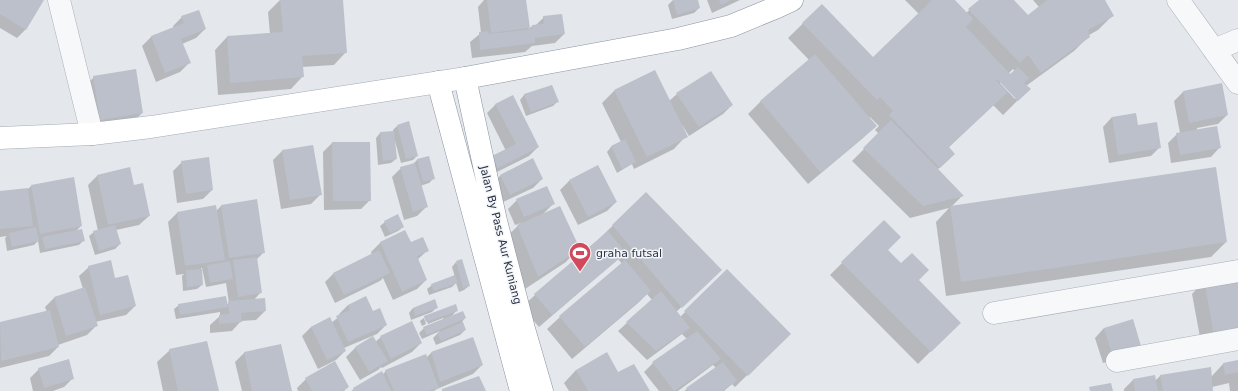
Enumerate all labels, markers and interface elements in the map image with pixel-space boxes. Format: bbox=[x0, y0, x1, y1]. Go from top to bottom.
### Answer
street label: Jalan By Pass Aur Kuniang bbox=[477, 163, 524, 306]
sports icon: graha futsal bbox=[567, 240, 593, 273]
place label: graha futsal bbox=[596, 247, 662, 260]

